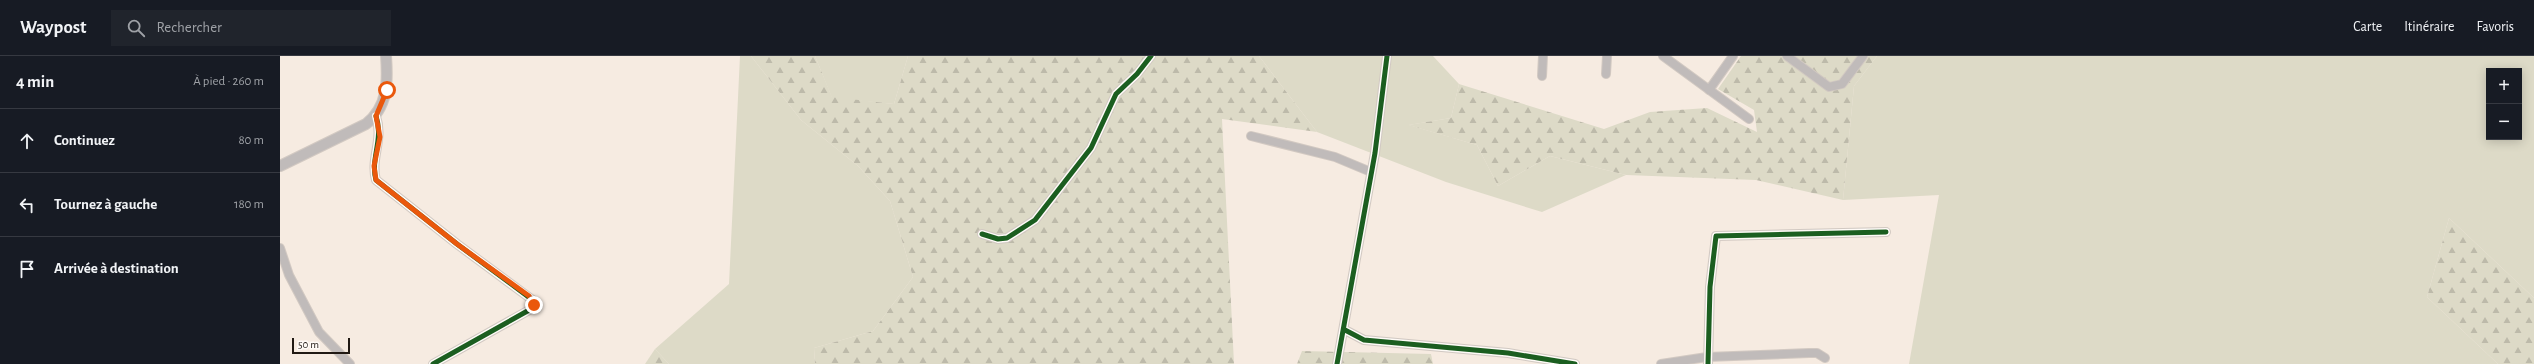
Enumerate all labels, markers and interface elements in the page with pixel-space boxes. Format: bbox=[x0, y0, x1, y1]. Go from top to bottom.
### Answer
search box bbox=[111, 10, 391, 46]
icon: search bbox=[125, 17, 147, 39]
text: Waypost bbox=[20, 18, 87, 37]
text: Rechercher bbox=[157, 20, 222, 35]
text: Carte bbox=[2353, 20, 2382, 34]
text: Itinéraire bbox=[2404, 20, 2454, 34]
text: Favoris bbox=[2476, 20, 2514, 34]
map controls bbox=[2486, 68, 2522, 140]
button: + bbox=[2486, 68, 2522, 104]
text: 4 min bbox=[16, 73, 54, 90]
text: À pied · 260 m bbox=[193, 75, 264, 88]
route start bbox=[378, 81, 396, 99]
button: − bbox=[2486, 104, 2522, 140]
icon: ahead bbox=[16, 130, 38, 152]
text: Continuez bbox=[54, 133, 115, 148]
text: 80 m bbox=[238, 134, 264, 147]
icon: left bbox=[16, 194, 38, 216]
text: Tournez à gauche bbox=[54, 197, 157, 212]
text: 180 m bbox=[234, 198, 264, 211]
icon: arrive bbox=[16, 258, 38, 280]
text: Arrivée à destination bbox=[54, 261, 179, 276]
route end bbox=[525, 296, 543, 314]
scale bar bbox=[292, 336, 350, 355]
text: 50 m bbox=[298, 339, 319, 350]

